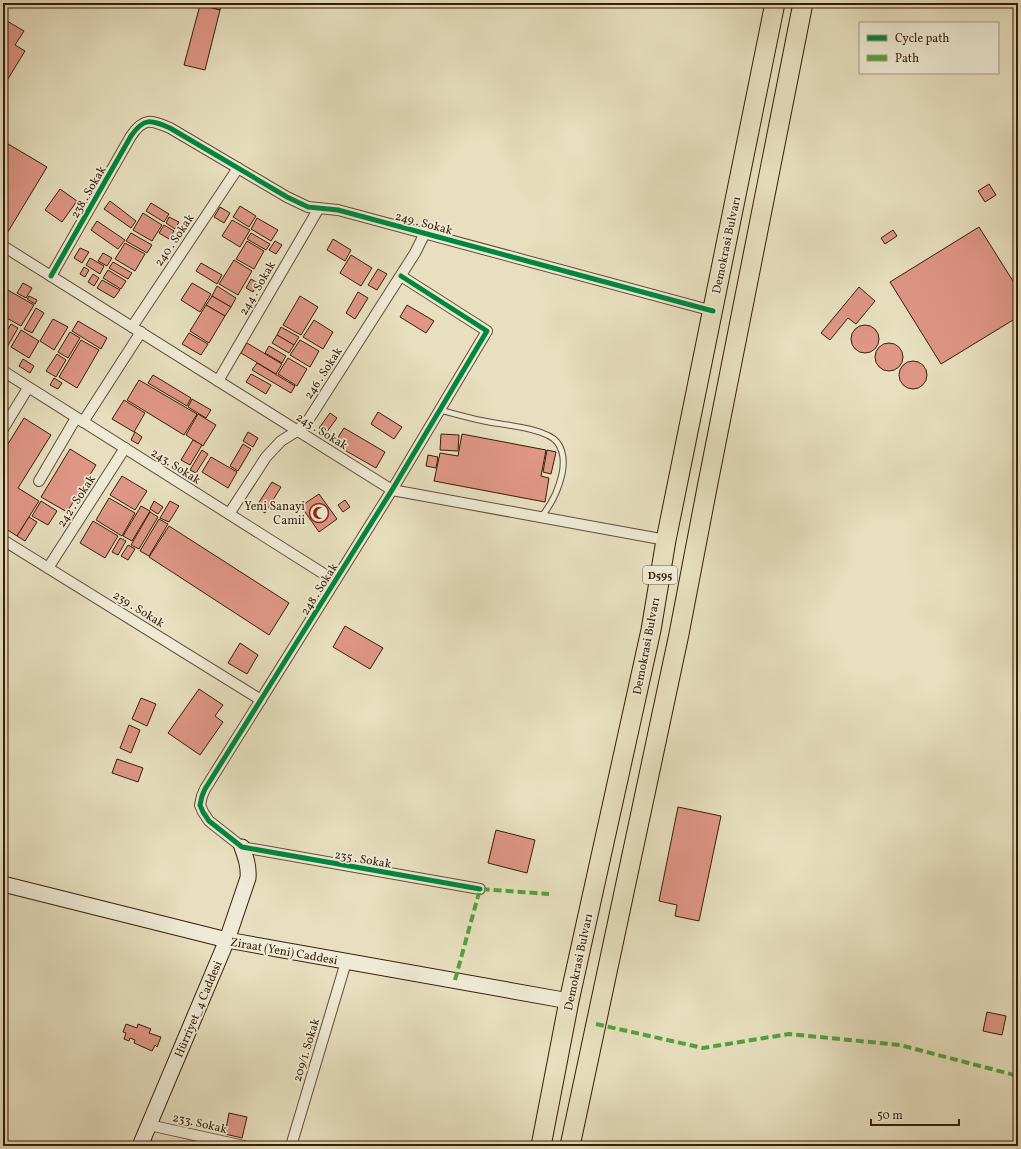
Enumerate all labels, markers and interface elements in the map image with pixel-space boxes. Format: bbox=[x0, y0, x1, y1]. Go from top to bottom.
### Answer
legend bbox=[859, 22, 999, 74]
text: Cycle path bbox=[895, 31, 950, 47]
text: Path bbox=[895, 51, 919, 67]
street label: 238 . Sokak bbox=[67, 163, 110, 222]
street label: Demokrasi Bulvarı bbox=[709, 195, 745, 295]
street label: 249 . Sokak bbox=[393, 209, 455, 239]
street label: 240 . Sokak bbox=[151, 211, 198, 270]
street label: 244 . Sokak bbox=[236, 258, 280, 318]
street label: 246 . Sokak bbox=[301, 344, 347, 403]
street label: 245 . Sokak bbox=[293, 410, 351, 454]
street label: 243. Sokak bbox=[147, 445, 204, 489]
street label: 242 . Sokak bbox=[54, 472, 100, 531]
place label: Yeni Sanayi Camii bbox=[244, 499, 305, 529]
mosque icon: Yeni Sanayi Camii bbox=[308, 502, 330, 524]
street label: 248 . Sokak bbox=[298, 560, 342, 619]
road number: D595 bbox=[643, 566, 677, 584]
street label: 239 . Sokak bbox=[110, 588, 168, 632]
street label: Demokrasi Bulvarı bbox=[630, 596, 664, 696]
street label: 235 . Sokak bbox=[333, 847, 393, 873]
street label: Demokrasi Bulvarı bbox=[561, 912, 597, 1012]
street label: Ziraat (Yeni) Caddesi bbox=[229, 935, 339, 969]
street label: Hürriyet_4 Caddesi bbox=[171, 958, 227, 1060]
street label: 209/1. Sokak bbox=[290, 1016, 324, 1084]
scale bar bbox=[871, 1101, 959, 1127]
text: 50 m bbox=[877, 1108, 903, 1124]
street label: 233. Sokak bbox=[171, 1110, 229, 1138]

